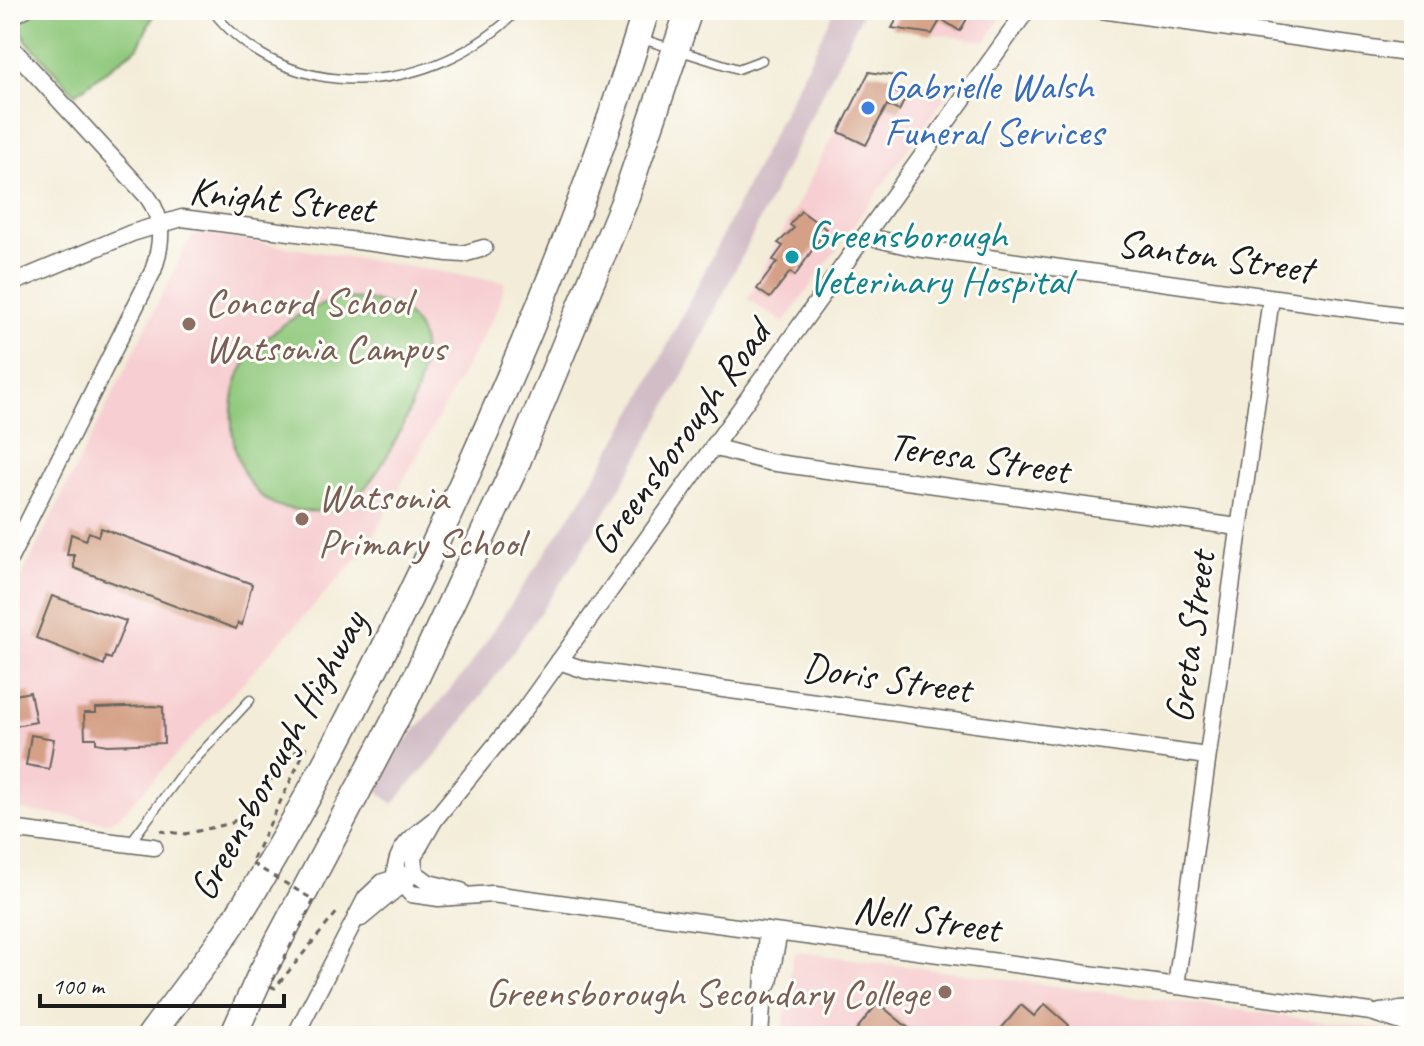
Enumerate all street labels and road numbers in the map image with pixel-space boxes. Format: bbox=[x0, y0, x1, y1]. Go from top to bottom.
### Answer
street label: Knight Street bbox=[187, 165, 380, 235]
street label: Santon Street bbox=[1114, 218, 1321, 295]
street label: Greensborough Road bbox=[578, 306, 785, 564]
street label: Teresa Street bbox=[886, 421, 1076, 496]
street label: Greta Street bbox=[1153, 545, 1227, 726]
street label: Greensborough Highway bbox=[178, 600, 379, 909]
street label: Doris Street bbox=[800, 641, 978, 715]
street label: Nell Street bbox=[850, 884, 1007, 955]

